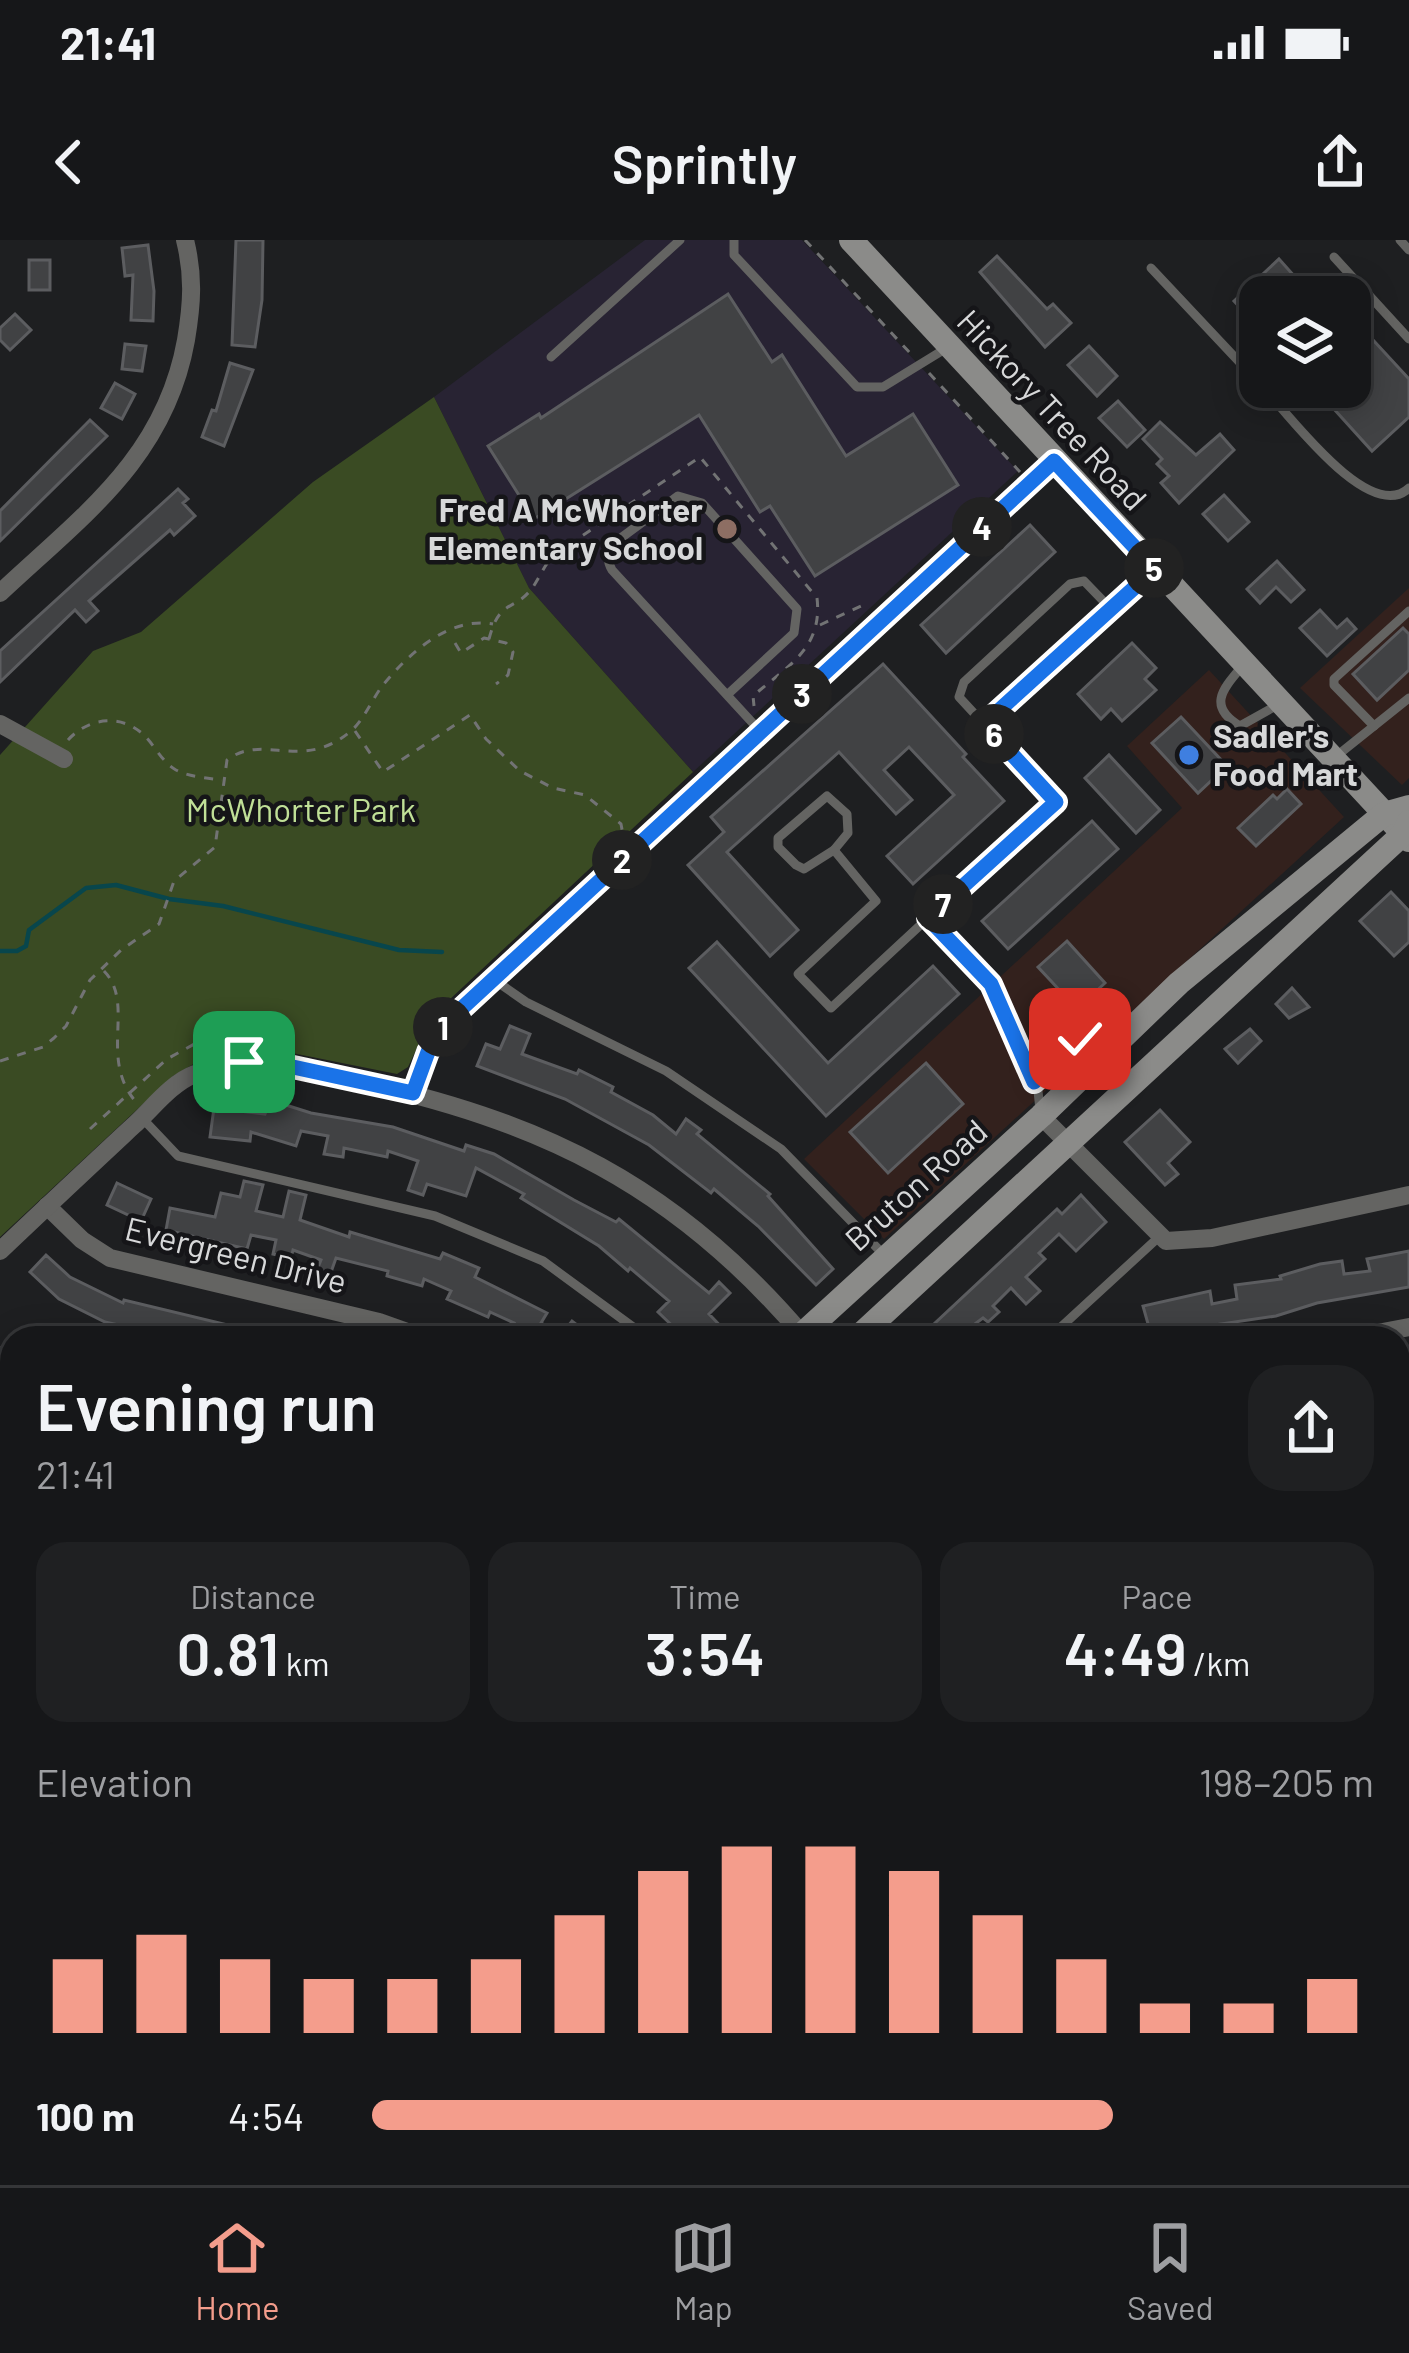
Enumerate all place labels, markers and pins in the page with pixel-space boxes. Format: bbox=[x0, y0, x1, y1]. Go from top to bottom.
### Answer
place label: Fred A McWhorter Elementary School bbox=[428, 489, 703, 567]
pin: 4 bbox=[952, 497, 1012, 557]
marker: Fred A McWhorter Elementary School bbox=[714, 516, 740, 542]
pin: 5 bbox=[1124, 538, 1184, 598]
pin: 3 bbox=[772, 664, 832, 724]
pin: 6 bbox=[964, 704, 1024, 764]
place label: Sadler's Food Mart bbox=[1213, 715, 1358, 793]
marker: Sadler's Food Mart bbox=[1176, 742, 1202, 768]
pin: 2 bbox=[592, 830, 652, 890]
pin: 7 bbox=[913, 874, 973, 934]
pin bbox=[1029, 988, 1131, 1090]
pin: 1 bbox=[413, 997, 473, 1057]
pin bbox=[193, 1011, 295, 1113]

